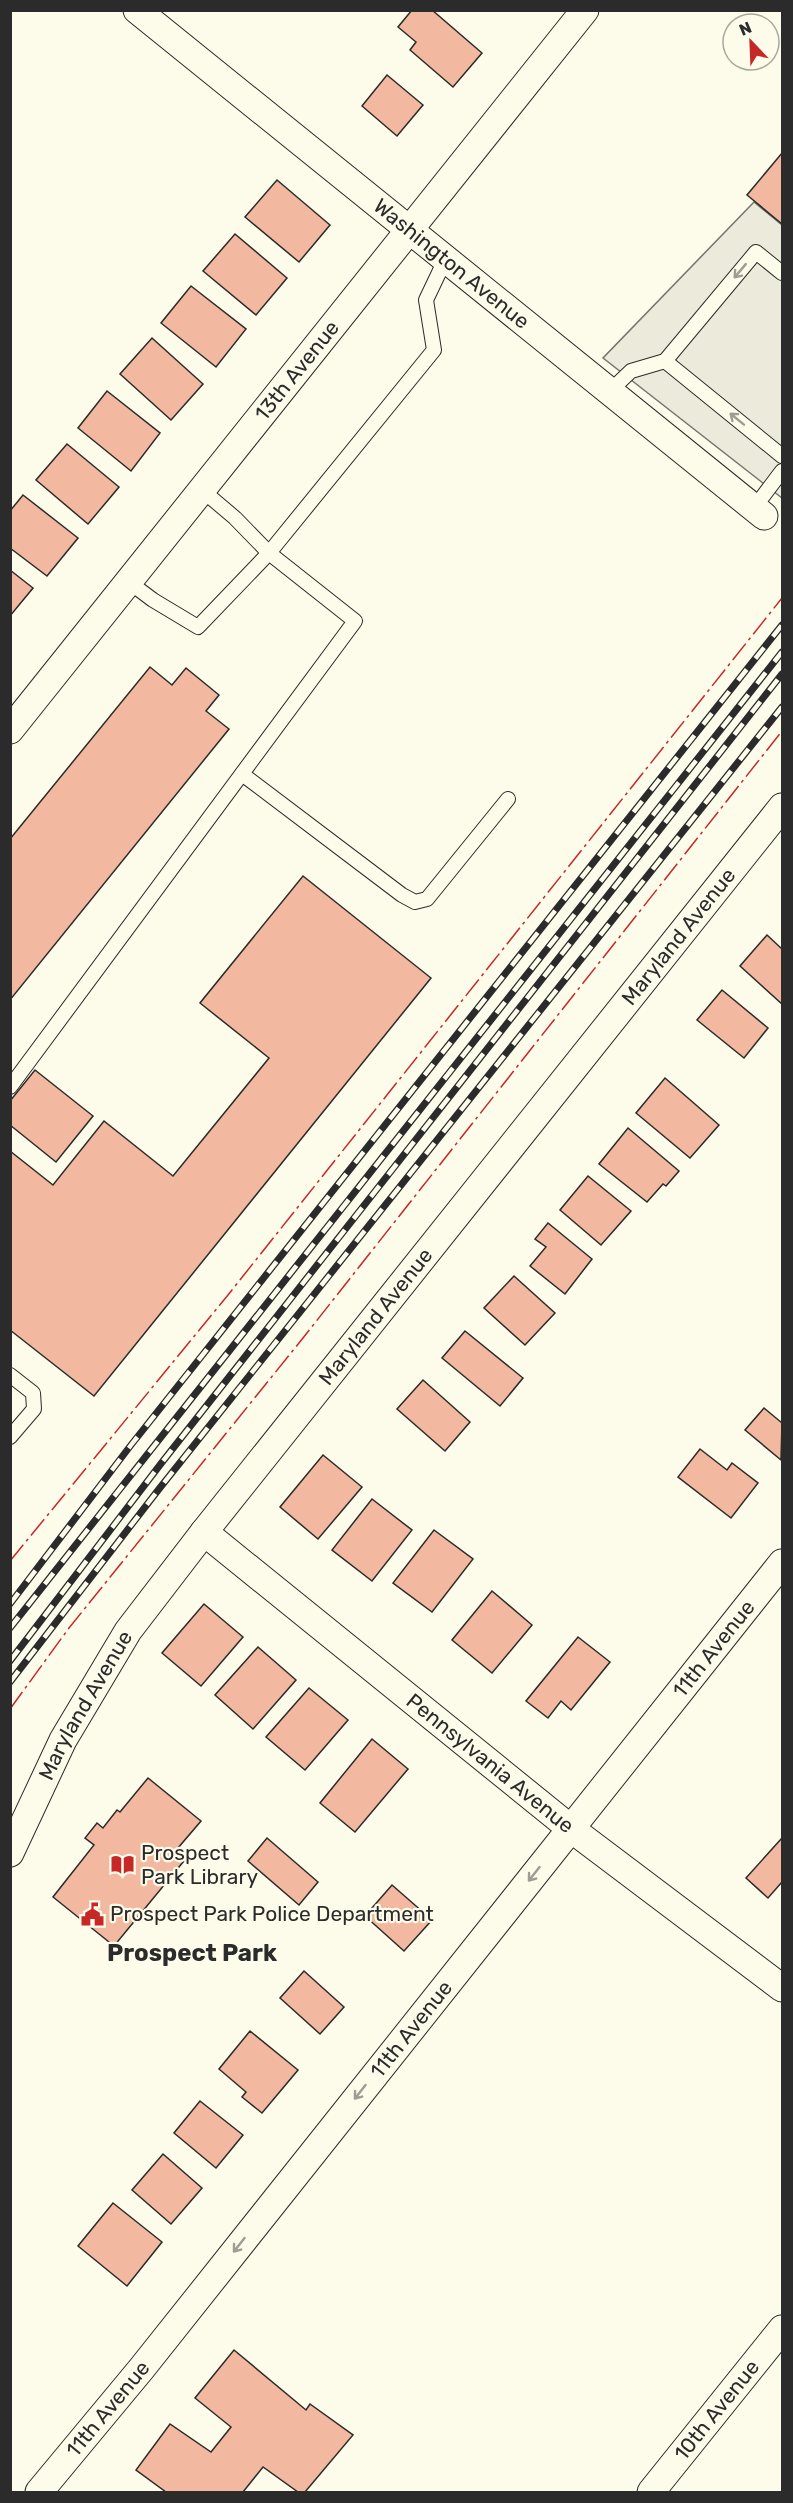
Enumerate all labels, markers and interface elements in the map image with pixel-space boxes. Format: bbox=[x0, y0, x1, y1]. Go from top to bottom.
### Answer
north arrow bbox=[721, 12, 781, 72]
text: N bbox=[736, 18, 754, 40]
street label: Washington Avenue bbox=[369, 193, 535, 334]
one-way arrow bbox=[734, 263, 747, 279]
street label: 13th Avenue bbox=[249, 315, 344, 425]
one-way arrow bbox=[730, 412, 745, 426]
street label: Maryland Avenue bbox=[616, 863, 740, 1010]
street label: Maryland Avenue bbox=[313, 1243, 437, 1390]
street label: 11th Avenue bbox=[667, 1595, 760, 1702]
street label: Maryland Avenue bbox=[33, 1626, 137, 1784]
street label: Pennsylvania Avenue bbox=[402, 1688, 579, 1838]
place label: Prospect Park Library bbox=[141, 1840, 258, 1889]
library icon: Prospect Park Library bbox=[110, 1852, 136, 1878]
one-way arrow bbox=[527, 1865, 540, 1881]
public building icon: Prospect Park Police Department bbox=[79, 1901, 105, 1927]
place label: Prospect Park Police Department bbox=[110, 1901, 434, 1926]
district label: Prospect Park bbox=[107, 1939, 277, 1967]
street label: 11th Avenue bbox=[365, 1975, 457, 2083]
one-way arrow bbox=[354, 2084, 367, 2100]
one-way arrow bbox=[233, 2237, 246, 2253]
street label: 10th Avenue bbox=[669, 2355, 764, 2465]
street label: 11th Avenue bbox=[61, 2356, 155, 2462]

